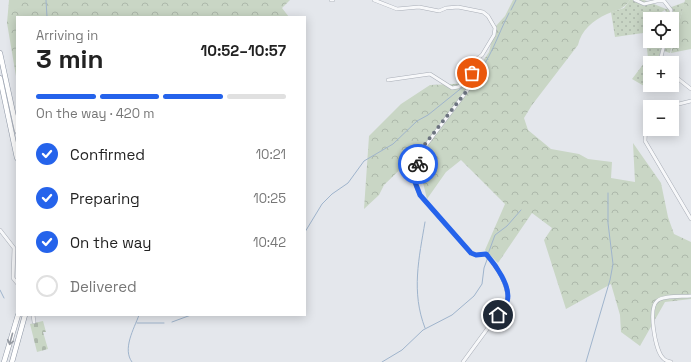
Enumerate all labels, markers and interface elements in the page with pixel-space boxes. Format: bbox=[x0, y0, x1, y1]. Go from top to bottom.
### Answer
map controls bbox=[643, 12, 679, 136]
button: locate bbox=[643, 12, 679, 48]
text: Arriving in bbox=[36, 27, 98, 44]
text: 10:52–10:57 bbox=[200, 41, 286, 60]
text: 3 min bbox=[36, 42, 104, 76]
pin bbox=[455, 56, 489, 90]
button: + bbox=[643, 56, 679, 92]
icon: bag bbox=[461, 62, 483, 84]
button: − bbox=[643, 100, 679, 136]
text: On the way · 420 m bbox=[36, 105, 155, 122]
icon: check bbox=[36, 143, 58, 165]
courier bbox=[398, 144, 438, 184]
text: Confirmed bbox=[70, 145, 145, 164]
text: 10:21 bbox=[256, 146, 286, 163]
icon: bike bbox=[407, 153, 429, 175]
icon: check bbox=[36, 187, 58, 209]
text: Preparing bbox=[70, 189, 140, 208]
text: 10:25 bbox=[253, 190, 286, 207]
icon: check bbox=[36, 231, 58, 253]
text: On the way bbox=[70, 233, 151, 252]
text: 10:42 bbox=[253, 234, 286, 251]
text: Delivered bbox=[70, 277, 137, 296]
pin bbox=[481, 298, 515, 332]
icon: home bbox=[487, 304, 509, 326]
one-way arrow bbox=[7, 332, 14, 345]

